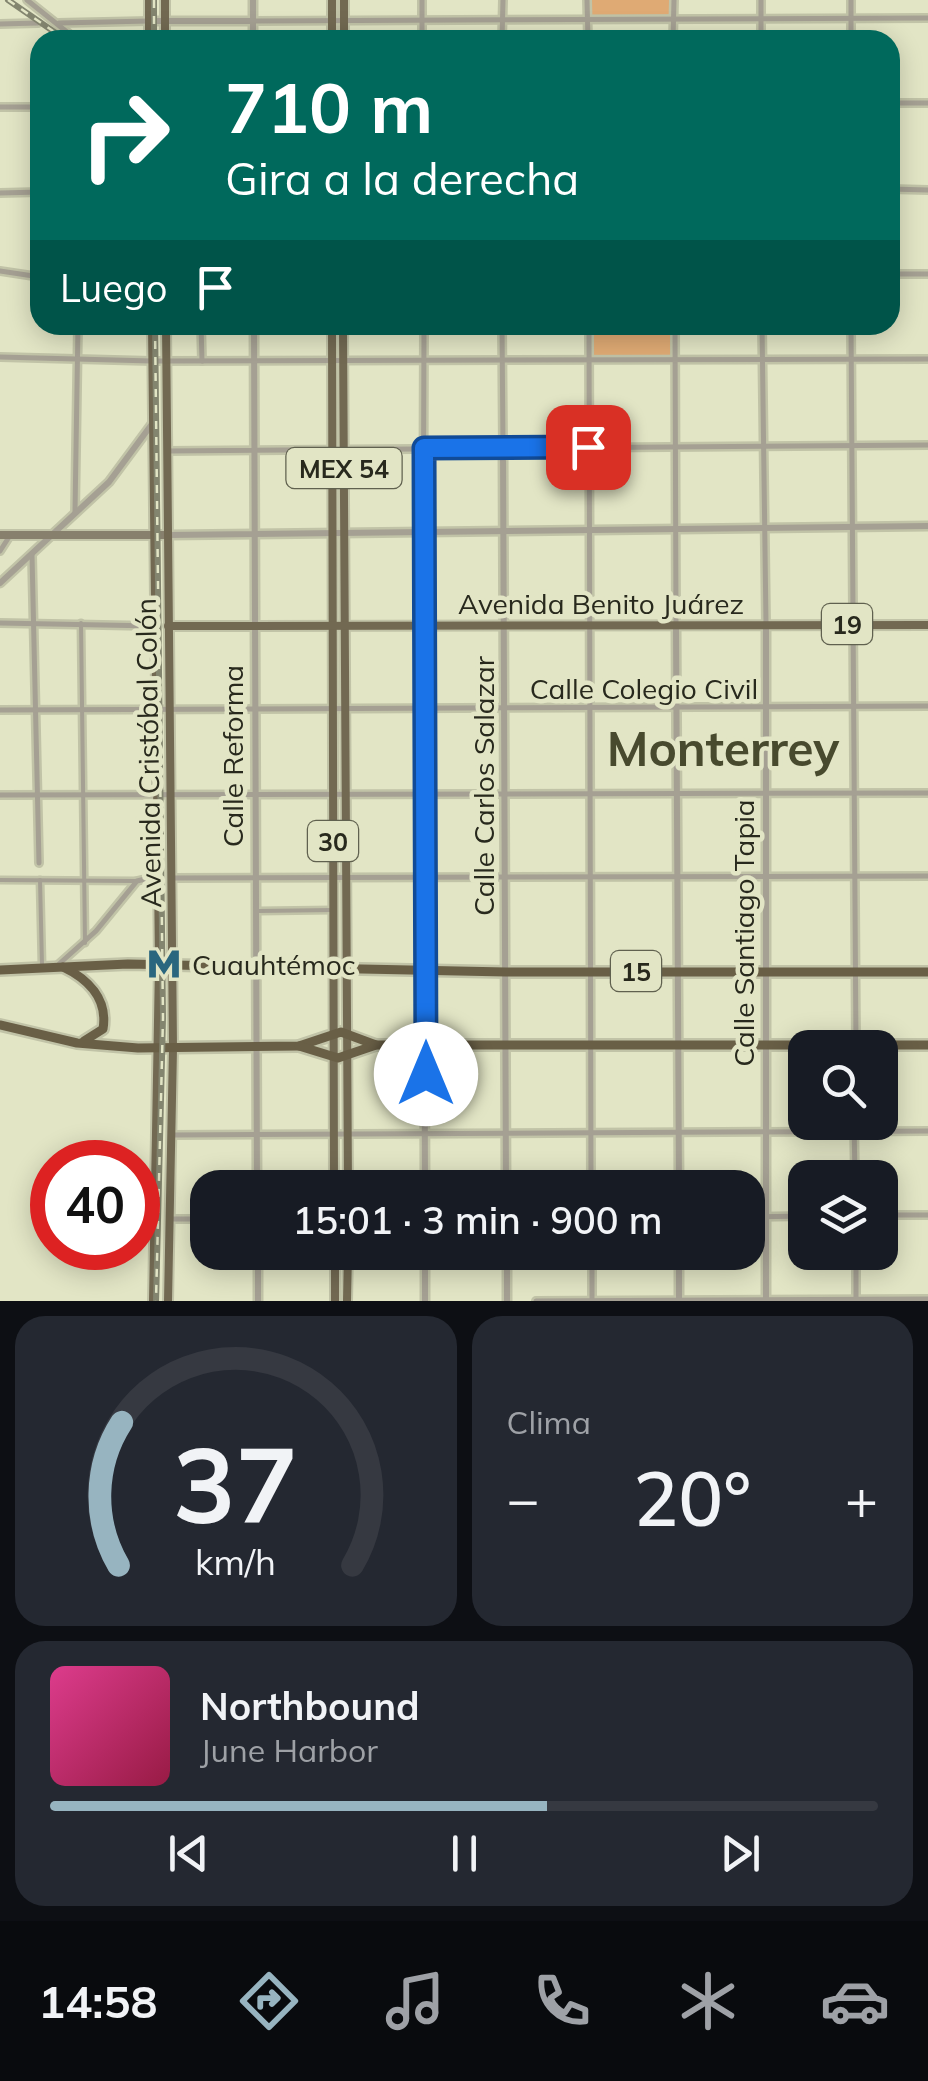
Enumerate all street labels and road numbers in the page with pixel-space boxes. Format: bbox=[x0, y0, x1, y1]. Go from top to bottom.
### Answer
road number: MEX 54 bbox=[286, 448, 402, 488]
street label: Avenida Benito Juárez bbox=[458, 586, 744, 621]
street label: Avenida Cristóbal Colón bbox=[128, 598, 168, 908]
road number: 19 bbox=[822, 604, 872, 644]
street label: Calle Carlos Salazar bbox=[466, 655, 501, 916]
street label: Calle Reforma bbox=[215, 665, 250, 847]
street label: Calle Colegio Civil bbox=[530, 671, 758, 706]
street label: Calle Santiago Tapia bbox=[726, 799, 761, 1067]
road number: 30 bbox=[308, 821, 358, 861]
road number: 15 bbox=[611, 951, 661, 991]

